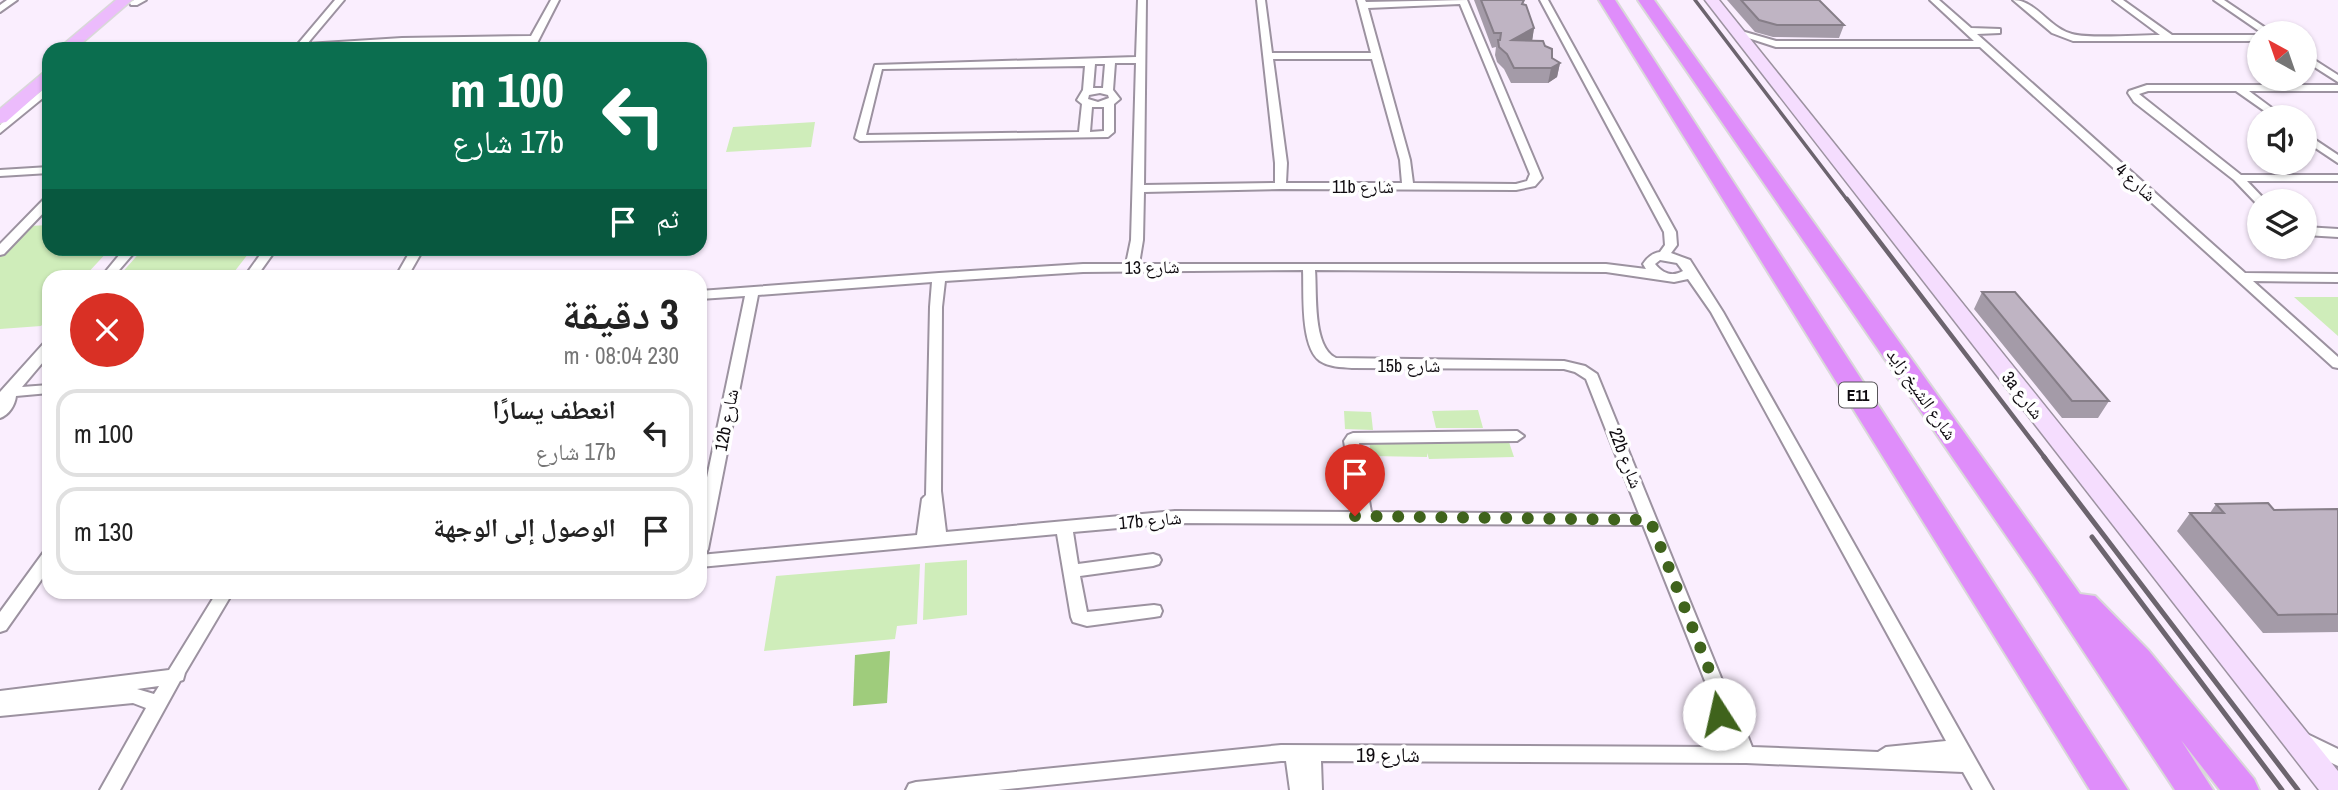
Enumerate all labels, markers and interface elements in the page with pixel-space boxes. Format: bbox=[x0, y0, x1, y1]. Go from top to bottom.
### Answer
north arrow bbox=[2247, 21, 2317, 91]
map controls bbox=[2247, 21, 2317, 259]
text: 100 m bbox=[450, 56, 564, 122]
icon: left bbox=[588, 70, 679, 161]
button: sound bbox=[2247, 105, 2317, 175]
text: 17b شارع bbox=[452, 120, 564, 163]
street label: شارع 4 bbox=[2110, 157, 2162, 207]
street label: 11b شارع bbox=[1332, 174, 1394, 199]
button: layers bbox=[2247, 189, 2317, 259]
text: ثم bbox=[656, 201, 679, 236]
icon: arrive bbox=[604, 203, 642, 241]
street label: شارع 13 bbox=[1124, 254, 1180, 280]
text: 3 دقيقة bbox=[562, 286, 679, 342]
button: close bbox=[70, 293, 144, 367]
text: 230 m · 08:04 bbox=[564, 340, 679, 371]
street label: شارع الشيخ زايد bbox=[1881, 343, 1963, 445]
street label: 15b شارع bbox=[1378, 353, 1440, 378]
street label: 3a شارع bbox=[1996, 366, 2050, 424]
road number: E11 bbox=[1839, 382, 1877, 408]
street label: 12b شارع bbox=[708, 387, 744, 453]
text: انعطف يسارًا bbox=[492, 392, 616, 427]
icon: left bbox=[637, 414, 675, 452]
text: 100 m bbox=[74, 416, 133, 451]
street label: 22b شارع bbox=[1603, 424, 1649, 492]
text: 17b شارع bbox=[536, 436, 616, 467]
pin bbox=[1325, 444, 1385, 516]
icon: arrive bbox=[1336, 455, 1374, 493]
street label: 17b شارع bbox=[1118, 505, 1182, 535]
text: الوصول إلى الوجهة bbox=[433, 510, 616, 545]
icon: arrive bbox=[637, 512, 675, 550]
text: 130 m bbox=[74, 514, 133, 549]
position arrow bbox=[1682, 677, 1756, 751]
street label: شارع 19 bbox=[1356, 740, 1420, 769]

